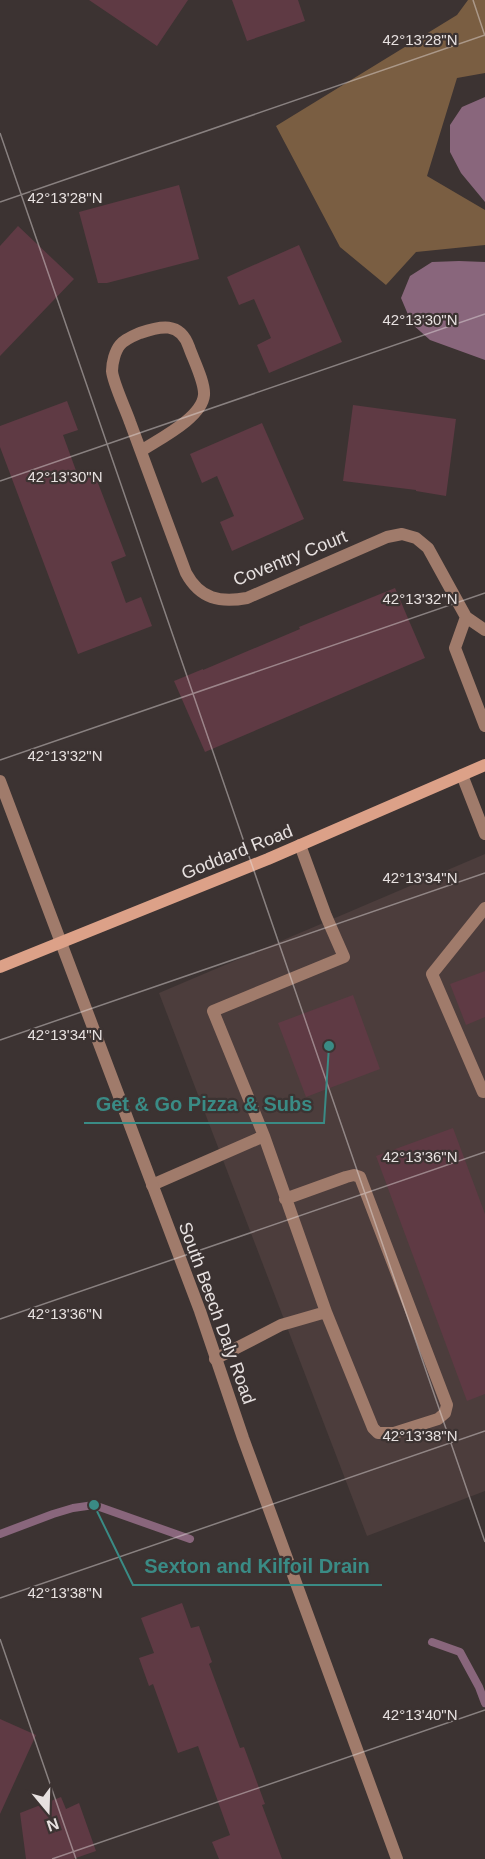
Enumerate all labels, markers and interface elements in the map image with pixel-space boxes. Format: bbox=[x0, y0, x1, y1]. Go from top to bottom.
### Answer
text: 42°13'28"N bbox=[382, 31, 458, 48]
text: 42°13'28"N bbox=[27, 189, 103, 206]
text: 42°13'30"N bbox=[382, 311, 458, 328]
text: 42°13'30"N bbox=[27, 468, 103, 485]
street label: Coventry Court bbox=[230, 526, 350, 590]
text: 42°13'32"N bbox=[382, 590, 458, 607]
text: 42°13'32"N bbox=[27, 747, 103, 764]
street label: Goddard Road bbox=[179, 821, 295, 883]
text: 42°13'34"N bbox=[382, 869, 458, 886]
text: 42°13'34"N bbox=[27, 1026, 103, 1043]
callout: Get & Go Pizza & Subs bbox=[84, 1085, 324, 1123]
text: Get & Go Pizza & Subs bbox=[96, 1093, 312, 1115]
text: 42°13'36"N bbox=[382, 1148, 458, 1165]
street label: South Beech Daly Road bbox=[175, 1219, 259, 1407]
text: 42°13'36"N bbox=[27, 1305, 103, 1322]
text: 42°13'38"N bbox=[382, 1427, 458, 1444]
callout: Sexton and Kilfoil Drain bbox=[133, 1547, 382, 1585]
text: Sexton and Kilfoil Drain bbox=[144, 1555, 370, 1577]
text: 42°13'38"N bbox=[27, 1584, 103, 1601]
text: 42°13'40"N bbox=[382, 1706, 458, 1723]
north arrow bbox=[18, 1781, 78, 1841]
text: N bbox=[44, 1815, 61, 1835]

